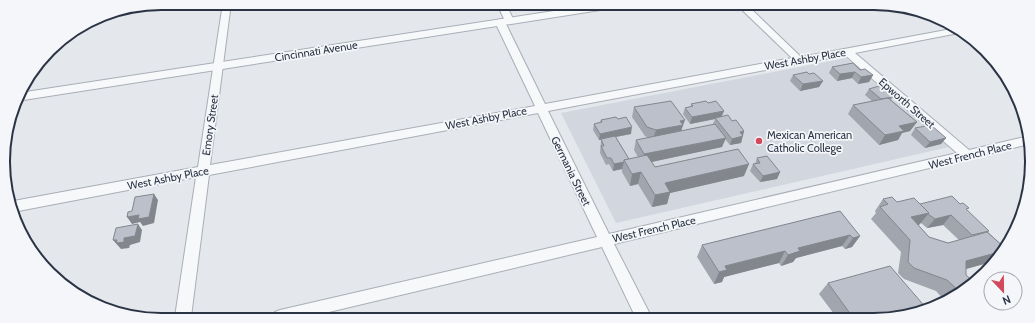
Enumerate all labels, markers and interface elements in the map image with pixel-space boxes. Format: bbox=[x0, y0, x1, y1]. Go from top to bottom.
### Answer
street label: Cincinnati Avenue bbox=[274, 37, 359, 64]
street label: West Ashby Place bbox=[763, 45, 847, 73]
street label: Epworth Street bbox=[876, 75, 938, 131]
street label: Emory Street bbox=[199, 93, 221, 156]
street label: West Ashby Place bbox=[444, 103, 528, 133]
place label: Mexican American Catholic College bbox=[767, 128, 852, 155]
street label: Germania Street bbox=[548, 134, 594, 208]
marker: Mexican American Catholic College bbox=[754, 136, 764, 146]
street label: West French Place bbox=[927, 138, 1013, 172]
street label: West Ashby Place bbox=[126, 163, 210, 193]
street label: West French Place bbox=[611, 213, 697, 245]
north arrow bbox=[983, 271, 1023, 311]
text: N bbox=[1001, 292, 1013, 308]

